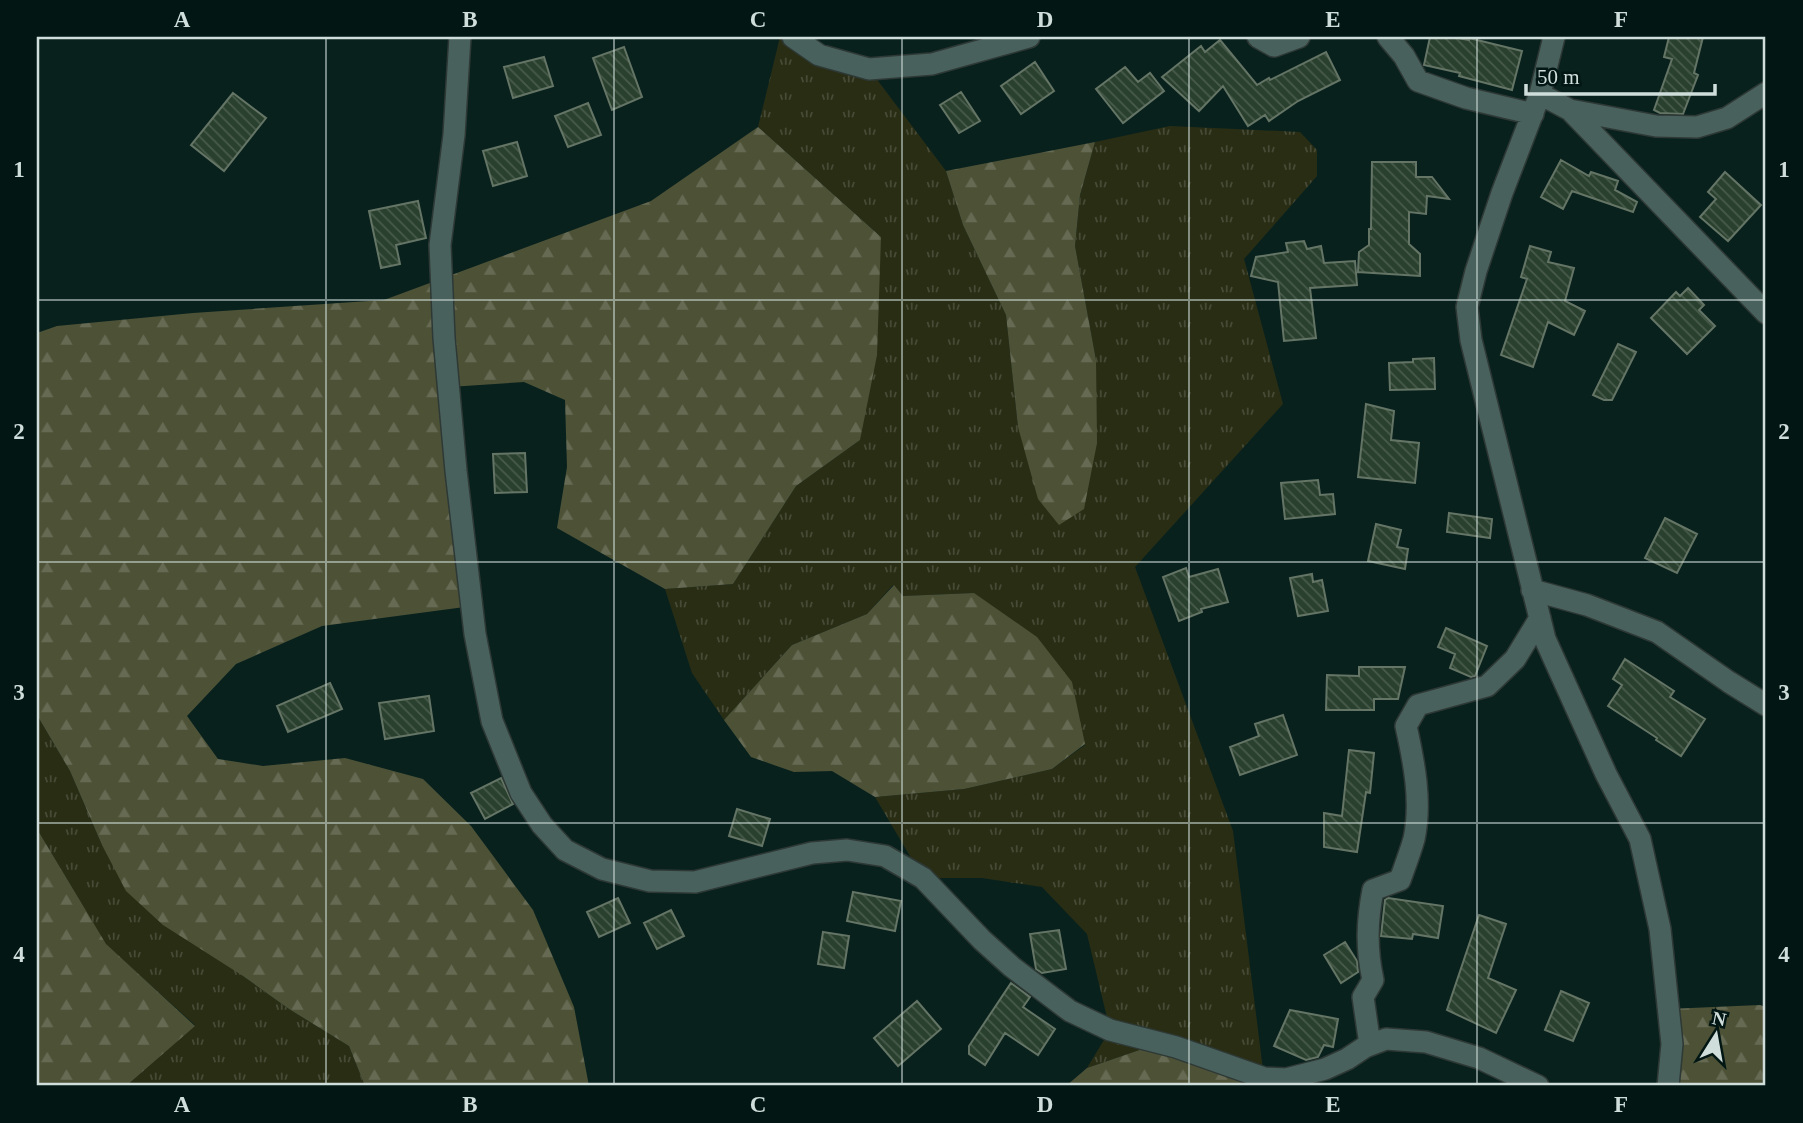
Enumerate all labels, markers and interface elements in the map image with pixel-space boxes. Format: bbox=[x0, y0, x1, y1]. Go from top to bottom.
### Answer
text: A bbox=[174, 7, 191, 32]
text: B bbox=[462, 7, 478, 32]
text: C bbox=[750, 7, 766, 32]
text: D bbox=[1037, 7, 1053, 32]
text: E bbox=[1325, 7, 1341, 32]
text: F bbox=[1614, 7, 1628, 32]
scale bar bbox=[1526, 52, 1716, 96]
text: 50 m bbox=[1537, 65, 1580, 89]
text: 1 bbox=[13, 157, 25, 182]
text: 1 bbox=[1778, 157, 1790, 182]
text: 2 bbox=[13, 419, 25, 444]
text: 2 bbox=[1778, 419, 1790, 444]
text: 3 bbox=[13, 680, 25, 705]
text: 3 bbox=[1778, 680, 1790, 705]
text: 4 bbox=[13, 942, 25, 967]
text: 4 bbox=[1778, 942, 1790, 967]
north arrow bbox=[1680, 1000, 1750, 1070]
text: N bbox=[1710, 1007, 1728, 1030]
text: A bbox=[174, 1092, 191, 1117]
text: B bbox=[462, 1092, 478, 1117]
text: C bbox=[750, 1092, 766, 1117]
text: D bbox=[1037, 1092, 1053, 1117]
text: E bbox=[1325, 1092, 1341, 1117]
text: F bbox=[1614, 1092, 1628, 1117]

